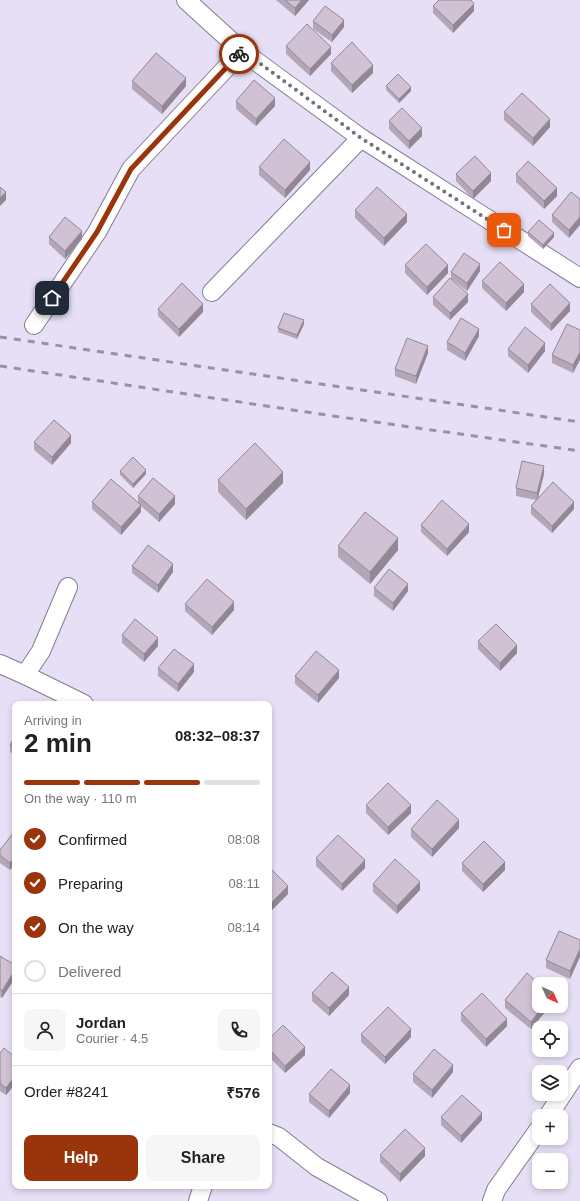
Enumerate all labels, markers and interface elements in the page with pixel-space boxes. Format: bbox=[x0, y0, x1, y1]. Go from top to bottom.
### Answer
courier bbox=[219, 34, 259, 74]
icon: bike bbox=[228, 43, 250, 65]
pin bbox=[487, 213, 521, 247]
icon: bag bbox=[493, 219, 515, 241]
pin bbox=[35, 281, 69, 315]
icon: home bbox=[41, 287, 63, 309]
text: Arriving in bbox=[24, 713, 82, 728]
text: 08:32–08:37 bbox=[175, 727, 260, 744]
text: 2 min bbox=[24, 728, 92, 758]
text: On the way · 110 m bbox=[24, 791, 136, 806]
icon: check bbox=[24, 828, 46, 850]
text: Confirmed bbox=[58, 831, 127, 848]
text: 08:08 bbox=[227, 832, 260, 847]
icon: check bbox=[24, 872, 46, 894]
text: Preparing bbox=[58, 875, 123, 892]
text: 08:11 bbox=[228, 876, 260, 891]
icon: check bbox=[24, 916, 46, 938]
text: On the way bbox=[58, 919, 134, 936]
text: 08:14 bbox=[227, 920, 260, 935]
text: Delivered bbox=[58, 963, 121, 980]
north arrow bbox=[532, 977, 568, 1013]
map controls bbox=[532, 977, 568, 1189]
button: person bbox=[24, 1009, 66, 1051]
button: phone bbox=[218, 1009, 260, 1051]
text: Jordan bbox=[76, 1014, 126, 1031]
button: locate bbox=[532, 1021, 568, 1057]
text: Courier · 4.5 bbox=[76, 1031, 148, 1046]
button: layers bbox=[532, 1065, 568, 1101]
text: Order #8241 bbox=[24, 1083, 108, 1100]
text: ₹576 bbox=[226, 1084, 260, 1101]
button: + bbox=[532, 1109, 568, 1145]
button: Help bbox=[24, 1135, 138, 1181]
button: Share bbox=[146, 1135, 260, 1181]
button: − bbox=[532, 1153, 568, 1189]

